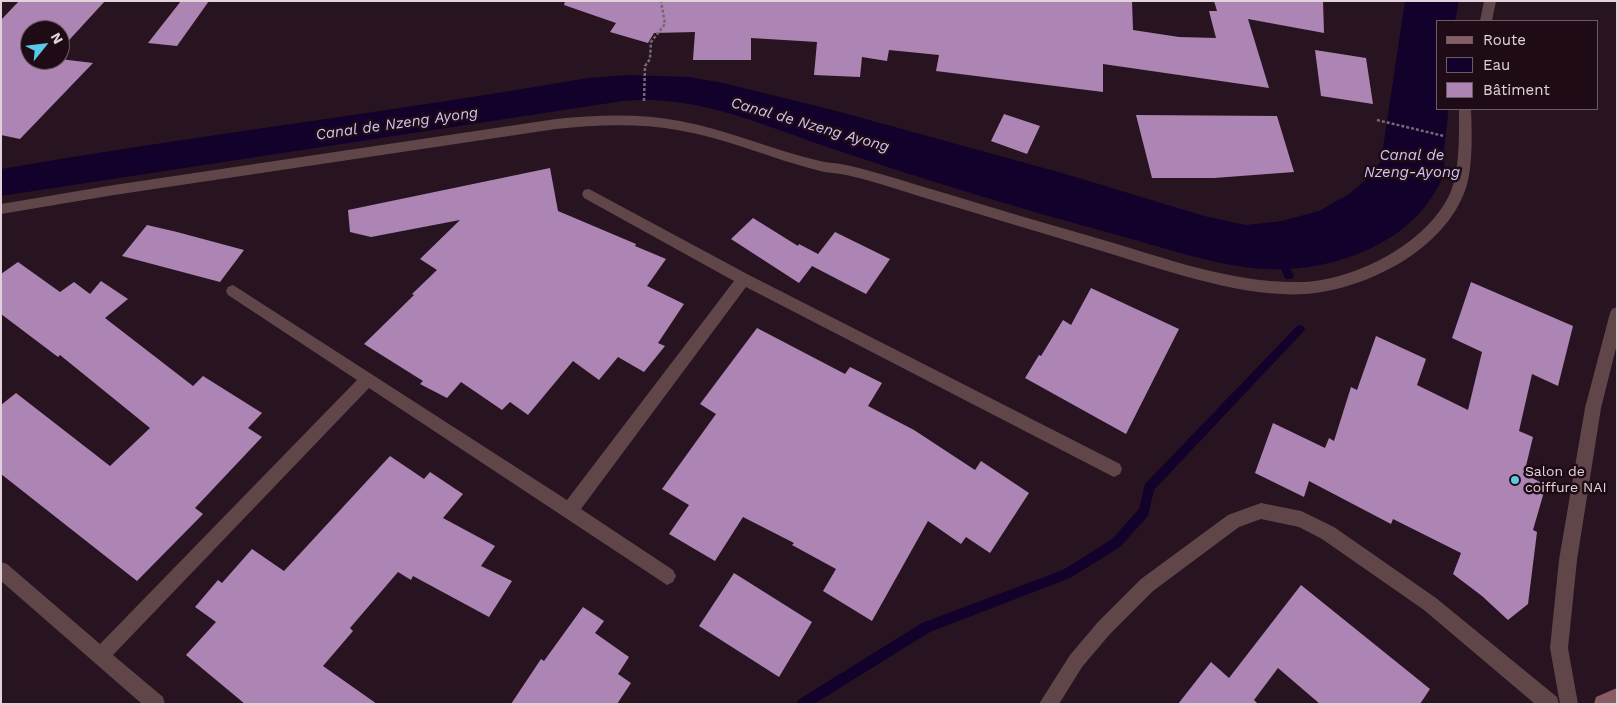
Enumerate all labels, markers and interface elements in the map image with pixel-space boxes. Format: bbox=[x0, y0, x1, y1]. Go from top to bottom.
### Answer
north arrow bbox=[20, 20, 70, 70]
legend bbox=[1436, 20, 1598, 110]
text: N bbox=[48, 30, 67, 47]
text: Route bbox=[1483, 31, 1526, 49]
text: Eau bbox=[1483, 56, 1510, 74]
text: Bâtiment bbox=[1483, 81, 1550, 99]
water label: Canal de Nzeng Ayong bbox=[729, 94, 891, 156]
water label: Canal de Nzeng Ayong bbox=[315, 104, 479, 144]
water label: Canal de Nzeng-Ayong bbox=[1364, 147, 1460, 182]
place label: Salon de coiffure NAI bbox=[1525, 464, 1607, 497]
marker: Salon de coiffure NAI bbox=[1509, 474, 1521, 486]

